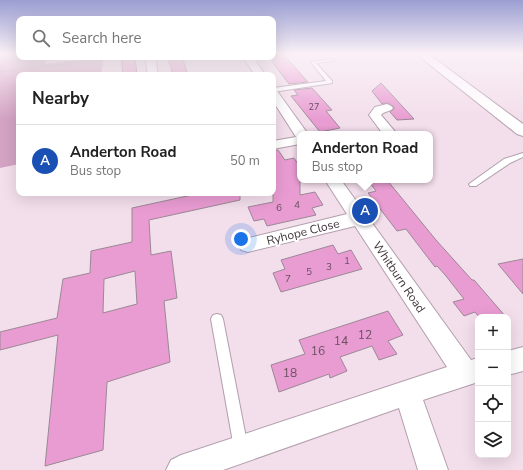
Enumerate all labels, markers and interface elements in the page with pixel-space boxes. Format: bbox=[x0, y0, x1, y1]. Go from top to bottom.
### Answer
search box bbox=[16, 16, 276, 60]
icon: search bbox=[30, 27, 52, 49]
text: Search here bbox=[62, 28, 142, 48]
text: Nearby bbox=[32, 87, 89, 110]
house number: 27 bbox=[309, 101, 319, 113]
popup bbox=[297, 131, 433, 183]
text: Anderton Road bbox=[312, 138, 418, 158]
text: Anderton Road bbox=[70, 142, 176, 162]
text: A bbox=[40, 152, 50, 170]
text: 50 m bbox=[230, 152, 260, 170]
text: Bus stop bbox=[312, 158, 363, 176]
text: Bus stop bbox=[70, 162, 121, 180]
pin: A bbox=[352, 196, 378, 226]
house number: 4 bbox=[294, 198, 300, 212]
house number: 6 bbox=[276, 201, 282, 215]
street label: Ryhope Close bbox=[265, 215, 341, 249]
your location bbox=[231, 229, 251, 249]
street label: Whitburn Road bbox=[369, 238, 429, 316]
house number: 1 bbox=[344, 254, 350, 268]
house number: 3 bbox=[326, 260, 332, 274]
house number: 5 bbox=[306, 265, 312, 279]
house number: 7 bbox=[285, 272, 291, 286]
map controls bbox=[475, 314, 511, 458]
button: + bbox=[475, 314, 511, 350]
house number: 12 bbox=[358, 327, 372, 343]
house number: 14 bbox=[334, 333, 348, 349]
house number: 16 bbox=[311, 343, 325, 359]
button: − bbox=[475, 350, 511, 386]
house number: 18 bbox=[283, 365, 297, 381]
button: locate bbox=[475, 386, 511, 422]
button: layers bbox=[475, 422, 511, 458]

